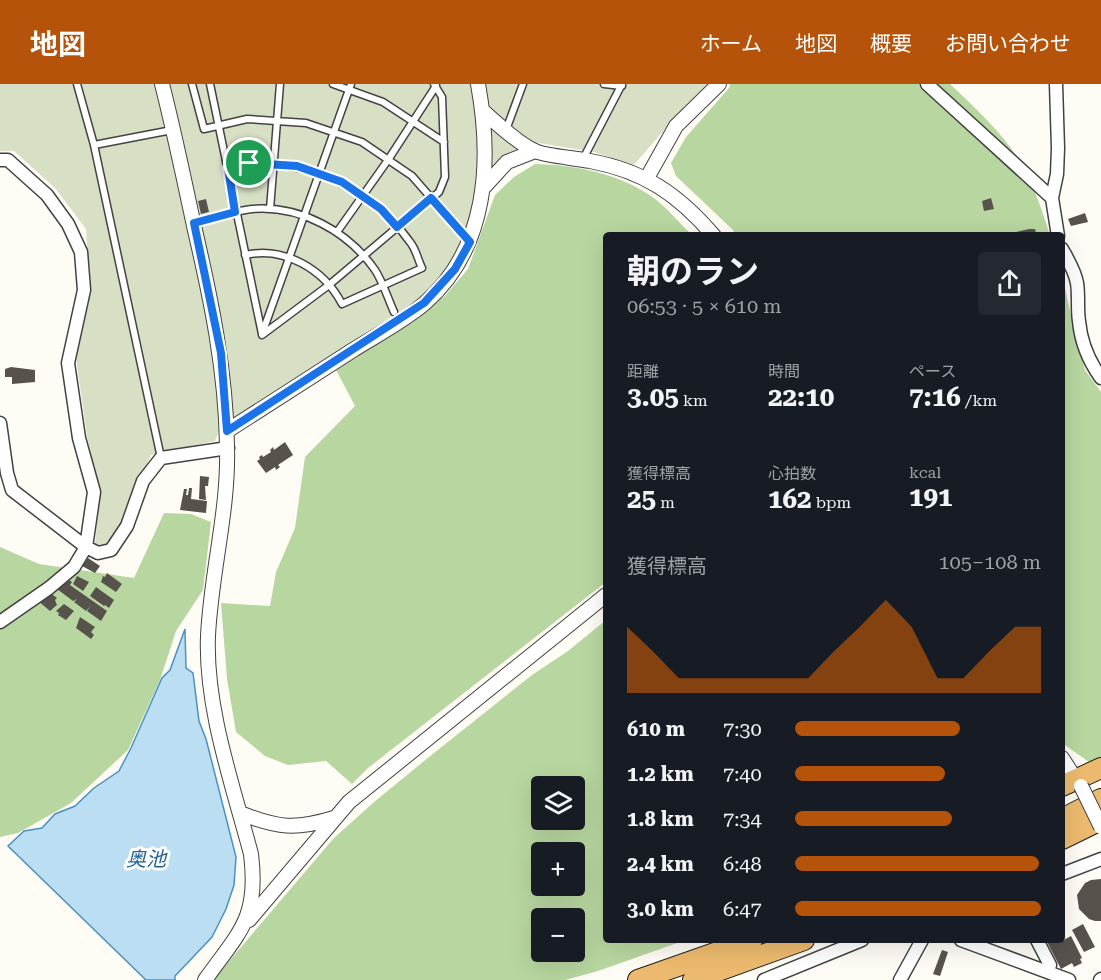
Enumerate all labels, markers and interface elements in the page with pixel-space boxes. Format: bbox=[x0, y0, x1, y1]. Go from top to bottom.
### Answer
text: 地図 bbox=[30, 28, 86, 61]
text: ホーム bbox=[700, 32, 762, 56]
text: 地図 bbox=[795, 32, 837, 56]
text: 概要 bbox=[870, 32, 912, 56]
text: お問い合わせ bbox=[945, 32, 1071, 56]
pin bbox=[223, 137, 274, 188]
icon: arrive bbox=[232, 146, 265, 179]
text: 朝のラン bbox=[627, 252, 759, 291]
button: share bbox=[978, 252, 1041, 315]
text: 06:53 · 5 × 610 m bbox=[627, 294, 782, 318]
text: 距離 bbox=[627, 362, 659, 381]
text: 時間 bbox=[768, 362, 800, 381]
text: ペース bbox=[909, 362, 956, 381]
text: 3.05 bbox=[627, 382, 679, 412]
text: 22:10 bbox=[768, 382, 834, 412]
text: 7:16 bbox=[909, 382, 961, 412]
text: km bbox=[679, 391, 708, 410]
text: /km bbox=[961, 391, 997, 410]
text: kcal bbox=[909, 463, 941, 482]
text: 獲得標高 bbox=[627, 464, 691, 483]
text: 心拍数 bbox=[768, 464, 816, 483]
text: 191 bbox=[909, 482, 953, 512]
text: 25 bbox=[627, 484, 656, 514]
text: 162 bbox=[768, 484, 812, 514]
text: m bbox=[656, 493, 675, 512]
text: bpm bbox=[812, 493, 851, 512]
text: 105–108 m bbox=[938, 550, 1041, 574]
text: 獲得標高 bbox=[627, 554, 707, 578]
text: 610 m bbox=[627, 717, 685, 741]
text: 7:30 bbox=[723, 717, 762, 741]
text: 1.2 km bbox=[627, 762, 694, 786]
text: 7:40 bbox=[723, 762, 762, 786]
map controls bbox=[531, 776, 585, 962]
button: layers bbox=[531, 776, 585, 830]
text: 1.8 km bbox=[627, 807, 694, 831]
text: 7:34 bbox=[723, 807, 762, 831]
button: + bbox=[531, 842, 585, 896]
water label: 奥池 bbox=[126, 847, 168, 871]
text: 2.4 km bbox=[627, 852, 694, 876]
text: 6:48 bbox=[723, 852, 762, 876]
text: 3.0 km bbox=[627, 897, 694, 921]
text: 6:47 bbox=[723, 897, 762, 921]
button: − bbox=[531, 908, 585, 962]

